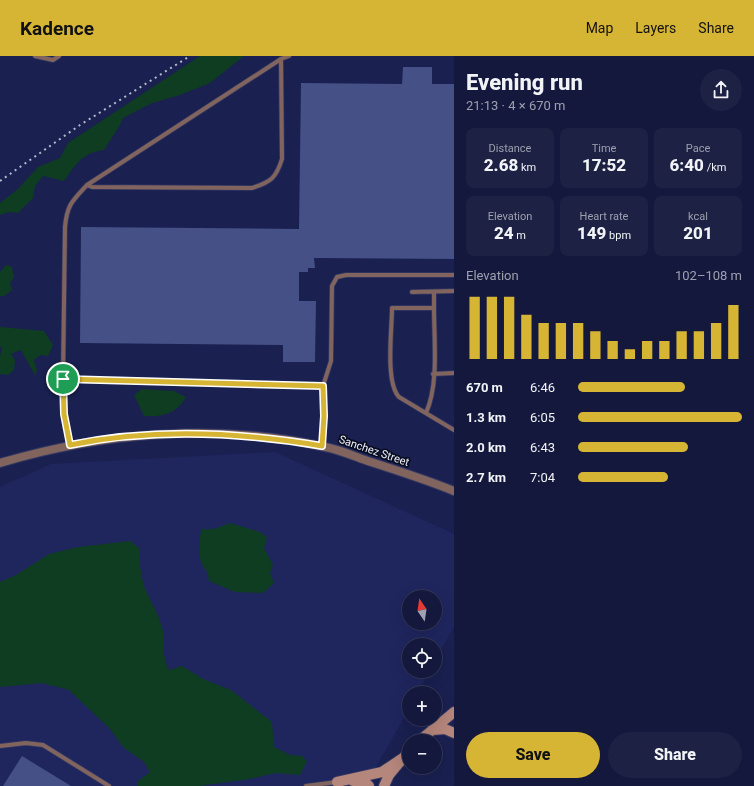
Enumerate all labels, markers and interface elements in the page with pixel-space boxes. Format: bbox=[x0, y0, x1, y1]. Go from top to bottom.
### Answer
text: Kadence bbox=[20, 17, 94, 40]
text: Map bbox=[586, 20, 613, 36]
text: Layers bbox=[635, 20, 676, 36]
text: Share bbox=[698, 20, 734, 36]
button: share bbox=[700, 69, 742, 111]
text: Evening run bbox=[466, 70, 583, 95]
text: 21:13 · 4 × 670 m bbox=[466, 98, 565, 113]
text: Distance bbox=[489, 142, 531, 155]
text: Time bbox=[592, 142, 616, 155]
text: Pace bbox=[686, 142, 710, 155]
text: 2.68 bbox=[484, 155, 518, 175]
text: 17:52 bbox=[582, 155, 626, 175]
text: 6:40 bbox=[670, 155, 704, 175]
text: km bbox=[518, 161, 536, 174]
text: /km bbox=[704, 161, 726, 174]
text: Elevation bbox=[488, 210, 532, 223]
text: Heart rate bbox=[580, 210, 628, 223]
text: kcal bbox=[688, 210, 708, 223]
text: 24 bbox=[494, 223, 514, 243]
text: 149 bbox=[577, 223, 606, 243]
text: 201 bbox=[683, 223, 713, 243]
text: m bbox=[514, 229, 526, 242]
text: bpm bbox=[606, 229, 631, 242]
text: Elevation bbox=[466, 268, 519, 283]
text: 102–108 m bbox=[675, 268, 742, 283]
pin bbox=[46, 362, 80, 396]
icon: arrive bbox=[52, 368, 74, 390]
text: 670 m bbox=[466, 380, 503, 395]
text: 6:46 bbox=[530, 380, 555, 395]
text: 1.3 km bbox=[466, 410, 506, 425]
text: 6:05 bbox=[530, 410, 555, 425]
street label: Sanchez Street bbox=[337, 433, 411, 469]
text: 2.0 km bbox=[466, 440, 506, 455]
text: 6:43 bbox=[530, 440, 555, 455]
text: 2.7 km bbox=[466, 470, 506, 485]
text: 7:04 bbox=[530, 470, 555, 485]
north arrow bbox=[402, 590, 442, 630]
map controls bbox=[402, 590, 442, 774]
button: locate bbox=[402, 638, 442, 678]
button: + bbox=[402, 686, 442, 726]
button: Save bbox=[466, 732, 600, 778]
button: Share bbox=[608, 732, 742, 778]
button: − bbox=[402, 734, 442, 774]

